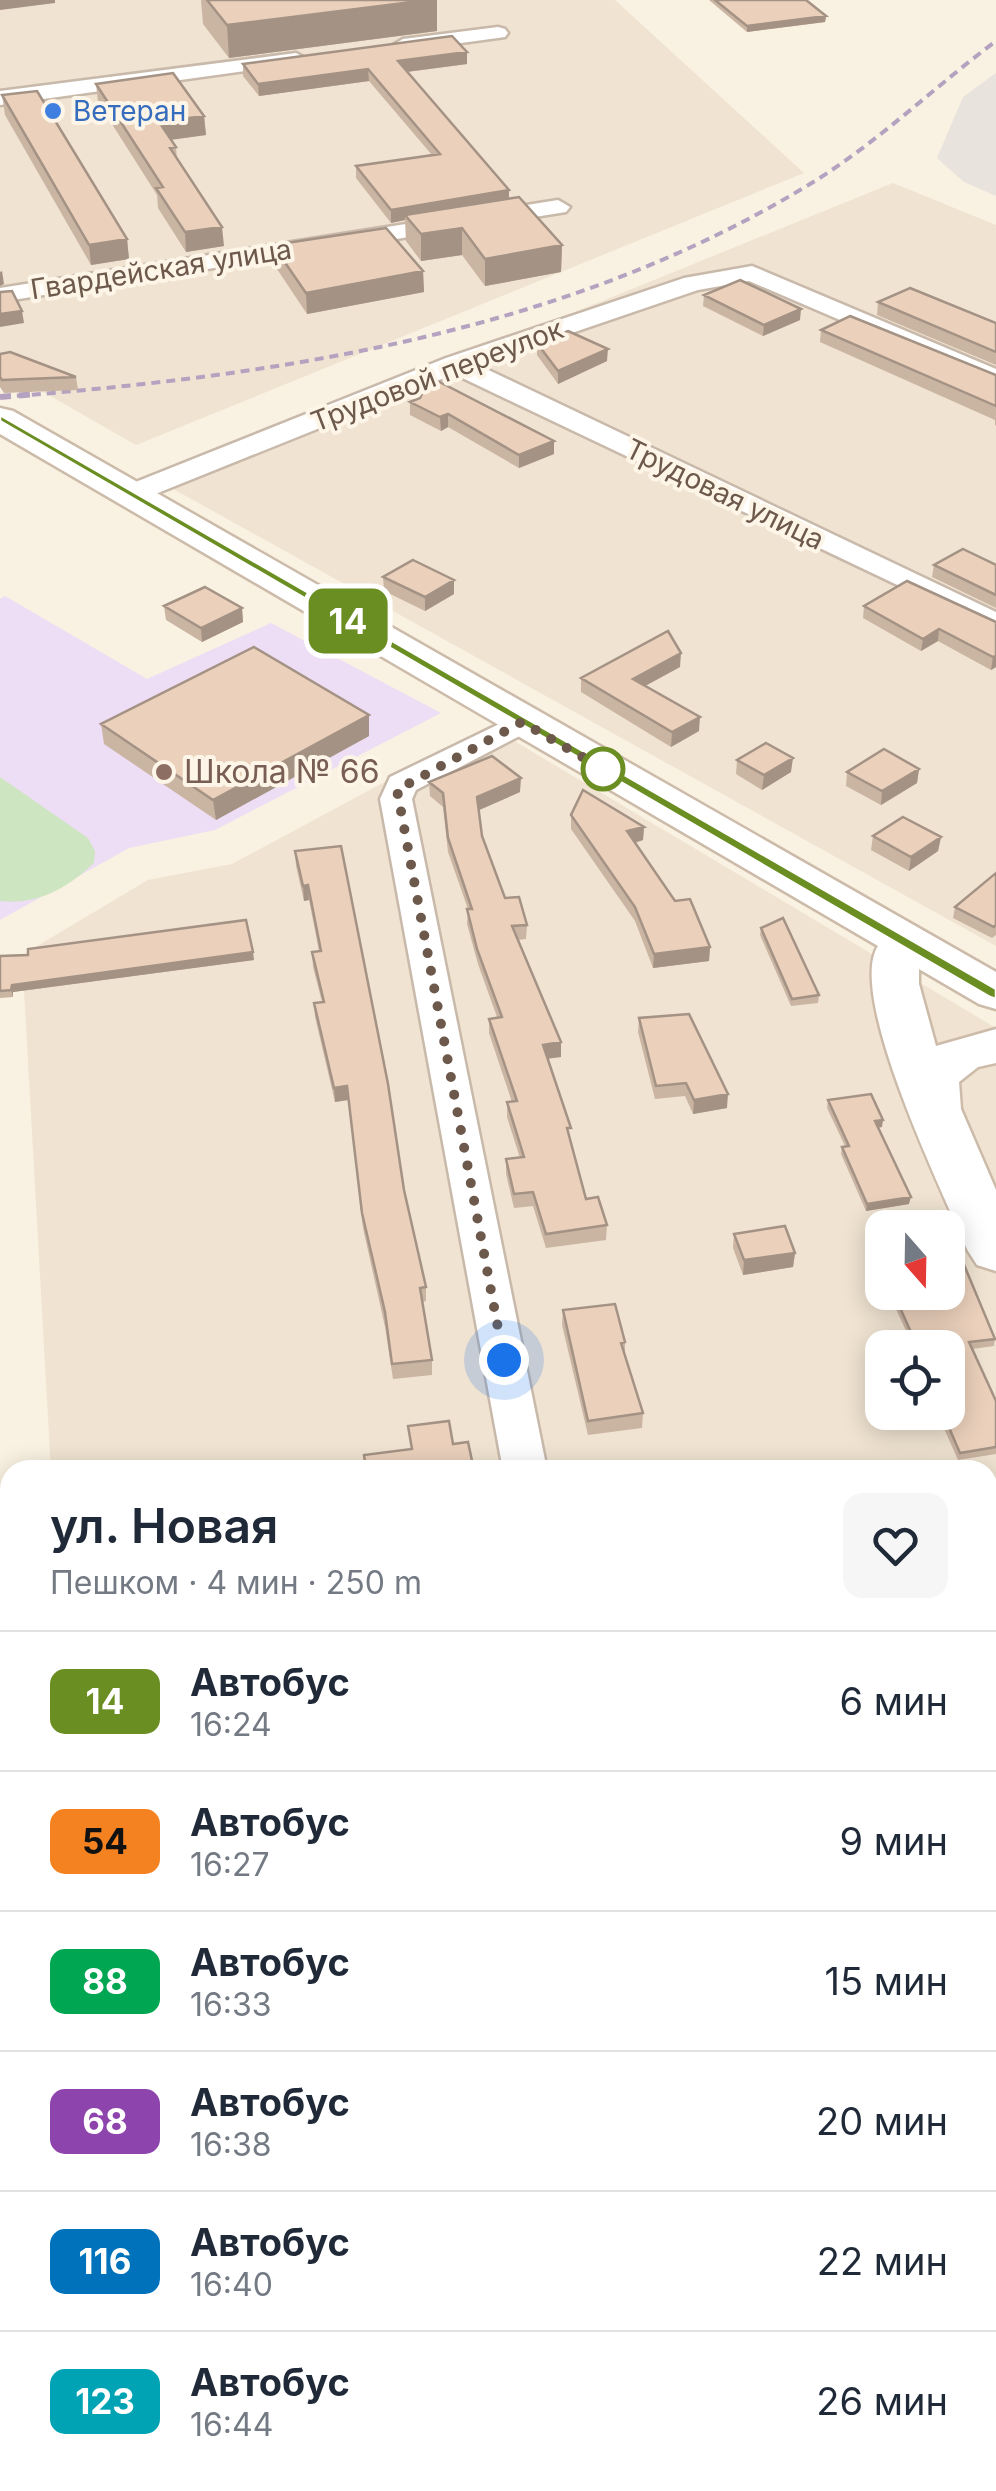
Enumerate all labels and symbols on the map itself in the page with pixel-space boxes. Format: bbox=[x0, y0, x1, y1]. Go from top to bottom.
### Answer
place label: Ветеран bbox=[73, 94, 186, 128]
marker: Ветеран bbox=[42, 100, 64, 122]
street label: Гвардейская улица bbox=[28, 232, 294, 306]
street label: Трудовой переулок bbox=[306, 311, 568, 439]
street label: Трудовая улица bbox=[620, 431, 830, 557]
line badge: 14 bbox=[303, 588, 393, 654]
unlabelled marker bbox=[582, 748, 624, 790]
place label: Школа № 66 bbox=[184, 752, 379, 791]
marker: Школа № 66 bbox=[153, 761, 175, 783]
north arrow bbox=[865, 1210, 965, 1310]
your location bbox=[479, 1335, 529, 1385]

